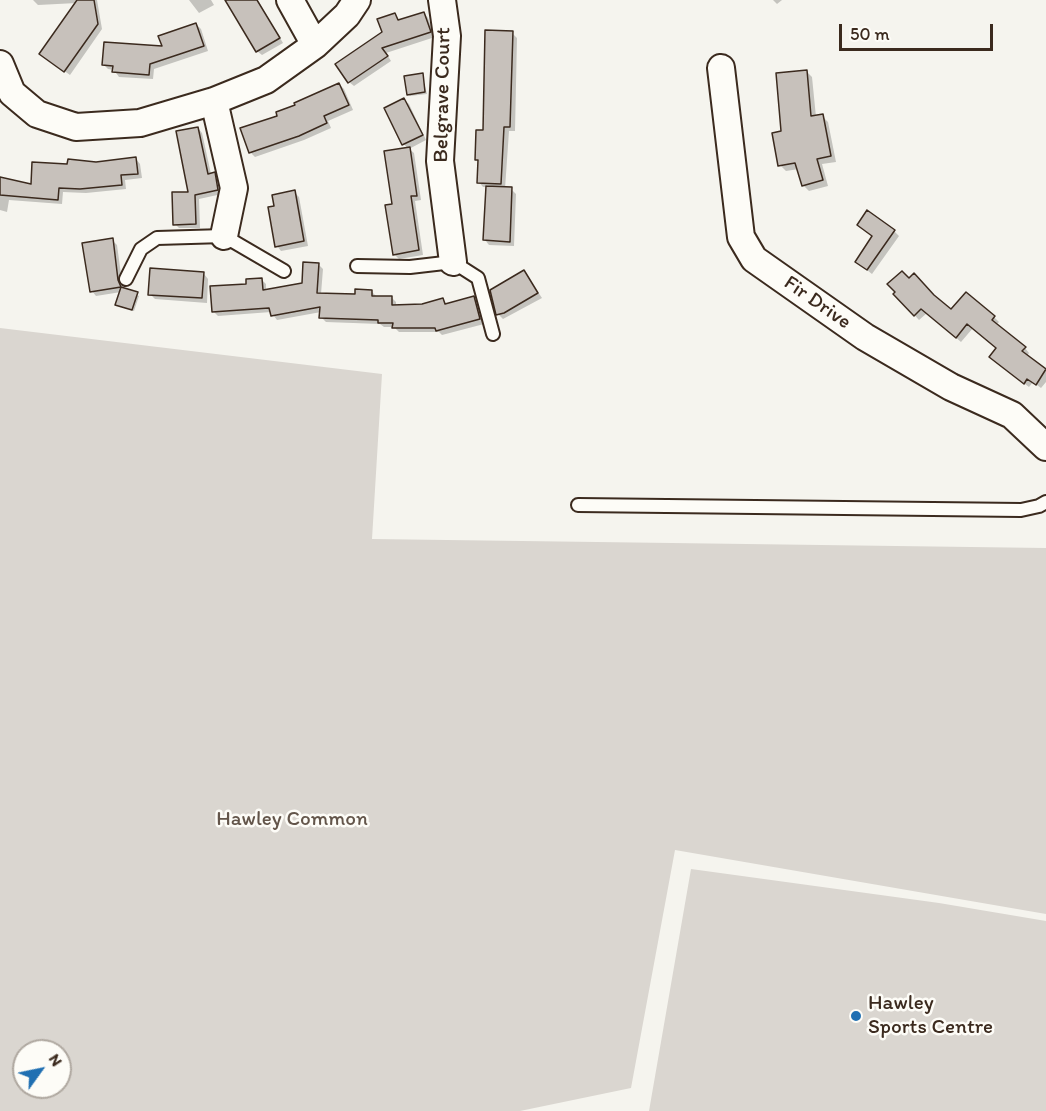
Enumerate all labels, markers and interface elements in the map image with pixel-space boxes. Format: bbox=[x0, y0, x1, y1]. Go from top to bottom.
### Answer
scale bar bbox=[842, 12, 996, 50]
text: 50 m bbox=[850, 23, 890, 45]
street label: Belgrave Court bbox=[429, 27, 457, 163]
street label: Fir Drive bbox=[778, 271, 856, 335]
park label: Hawley Common bbox=[216, 807, 368, 833]
place label: Hawley Sports Centre bbox=[868, 991, 993, 1041]
marker: Hawley Sports Centre bbox=[849, 1009, 863, 1023]
north arrow bbox=[12, 1039, 72, 1099]
text: N bbox=[45, 1050, 67, 1070]

